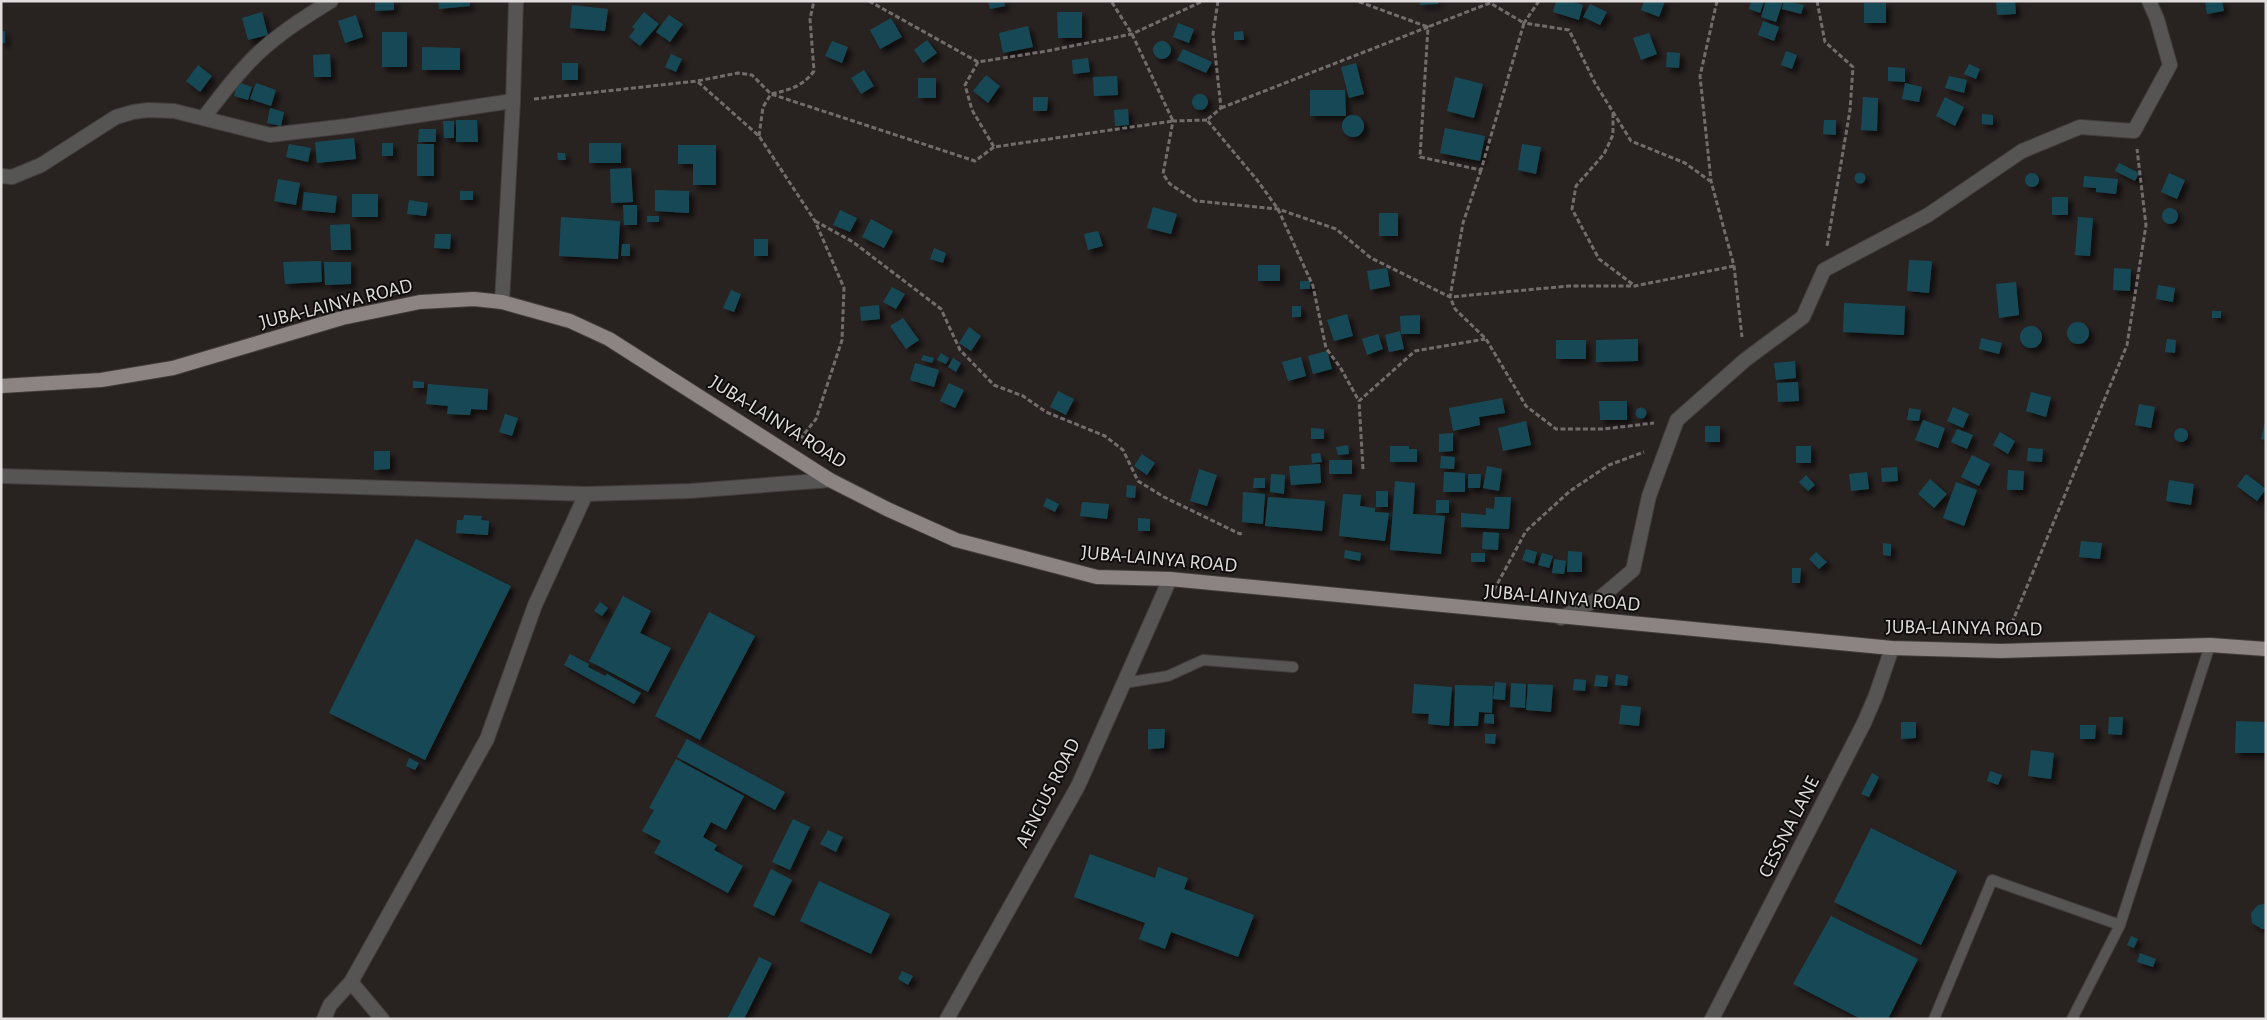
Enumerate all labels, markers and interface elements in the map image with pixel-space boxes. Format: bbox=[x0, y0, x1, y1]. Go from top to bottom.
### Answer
street label: JUBA-LAINYA ROAD bbox=[258, 275, 415, 333]
street label: JUBA-LAINYA ROAD bbox=[706, 372, 850, 472]
street label: JUBA-LAINYA ROAD bbox=[1080, 542, 1238, 576]
street label: JUBA-LAINYA ROAD bbox=[1483, 581, 1641, 615]
street label: JUBA-LAINYA ROAD bbox=[1885, 617, 2043, 639]
street label: AENGUS ROAD bbox=[1012, 735, 1084, 851]
street label: CESSNA LANE bbox=[1755, 773, 1823, 881]

